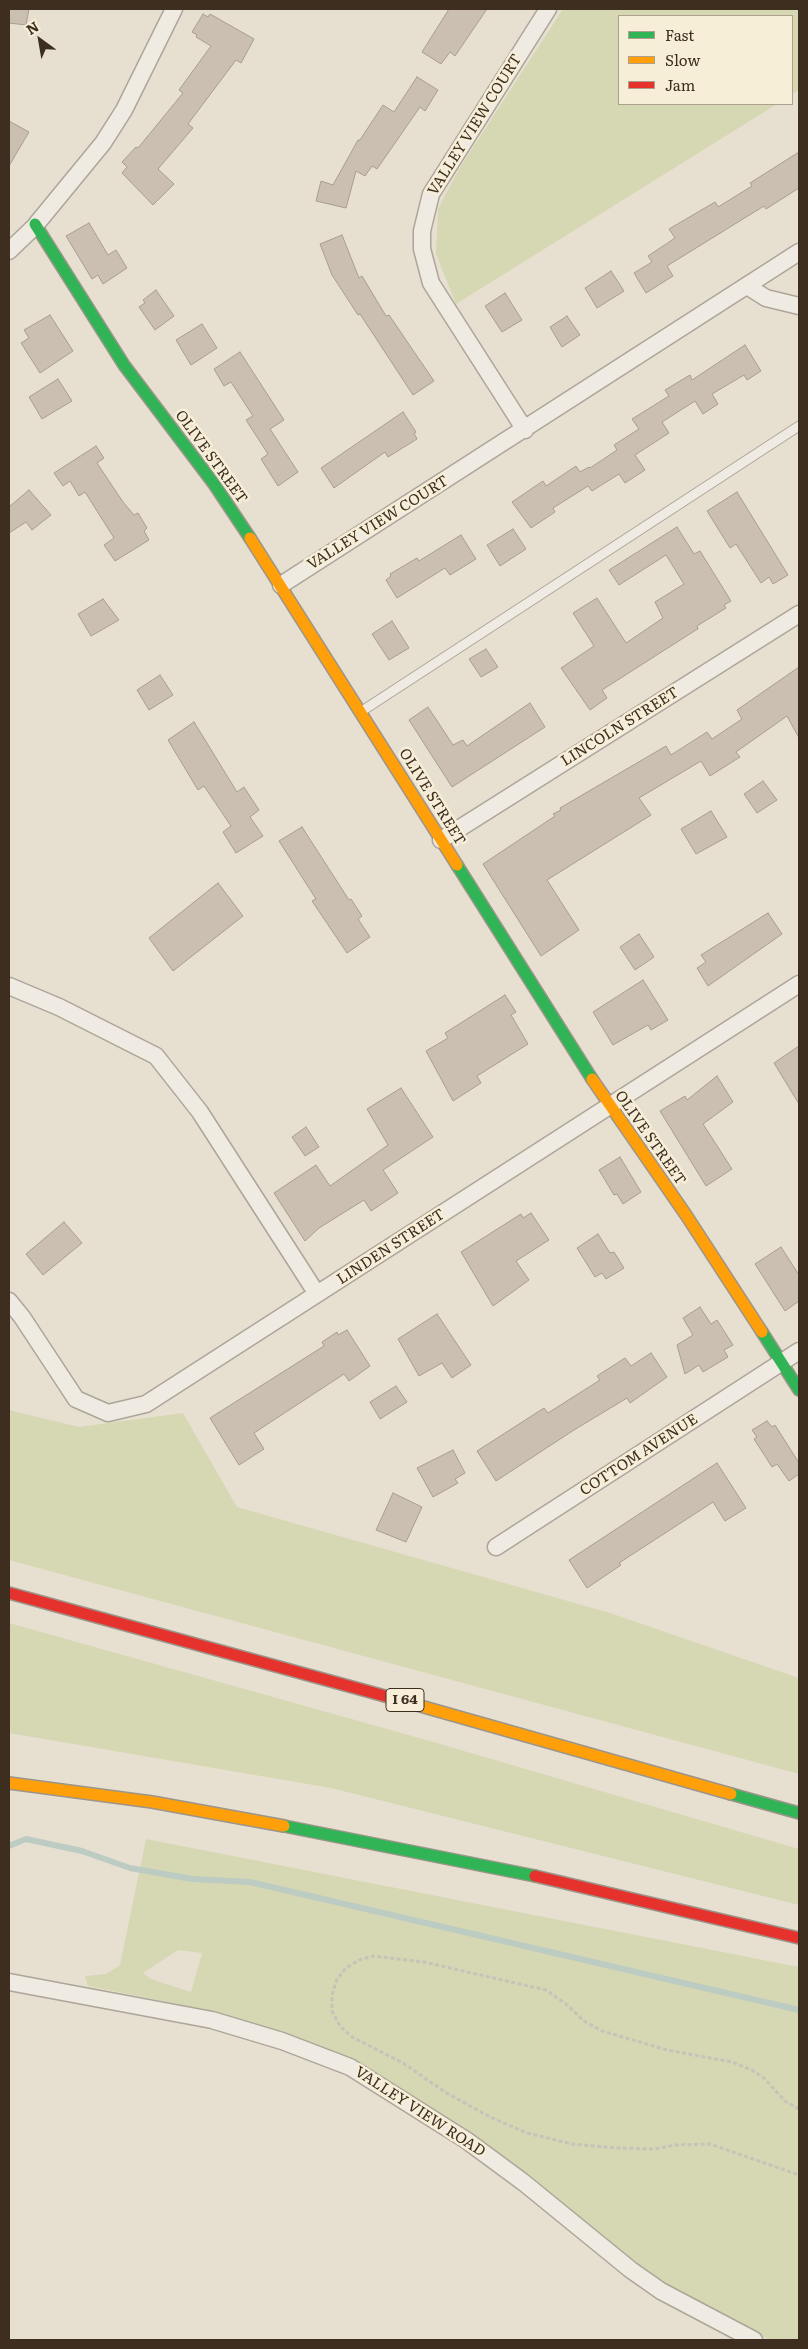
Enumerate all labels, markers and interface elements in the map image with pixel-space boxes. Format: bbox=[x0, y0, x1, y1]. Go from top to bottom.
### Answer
north arrow bbox=[15, 15, 65, 65]
legend bbox=[618, 15, 793, 105]
text: N bbox=[22, 16, 42, 39]
text: Fast bbox=[665, 23, 694, 46]
text: Slow bbox=[665, 48, 700, 71]
street label: VALLEY VIEW COURT bbox=[424, 51, 526, 199]
text: Jam bbox=[665, 73, 695, 96]
street label: OLIVE STREET bbox=[171, 407, 251, 507]
street label: VALLEY VIEW COURT bbox=[304, 472, 452, 574]
street label: LINCOLN STREET bbox=[558, 684, 682, 770]
street label: OLIVE STREET bbox=[395, 745, 469, 849]
street label: OLIVE STREET bbox=[611, 1087, 689, 1189]
street label: LINDEN STREET bbox=[334, 1205, 448, 1289]
street label: COTTOM AVENUE bbox=[577, 1410, 701, 1500]
road number: I 64 bbox=[386, 1688, 424, 1712]
street label: VALLEY VIEW ROAD bbox=[351, 2063, 489, 2161]

